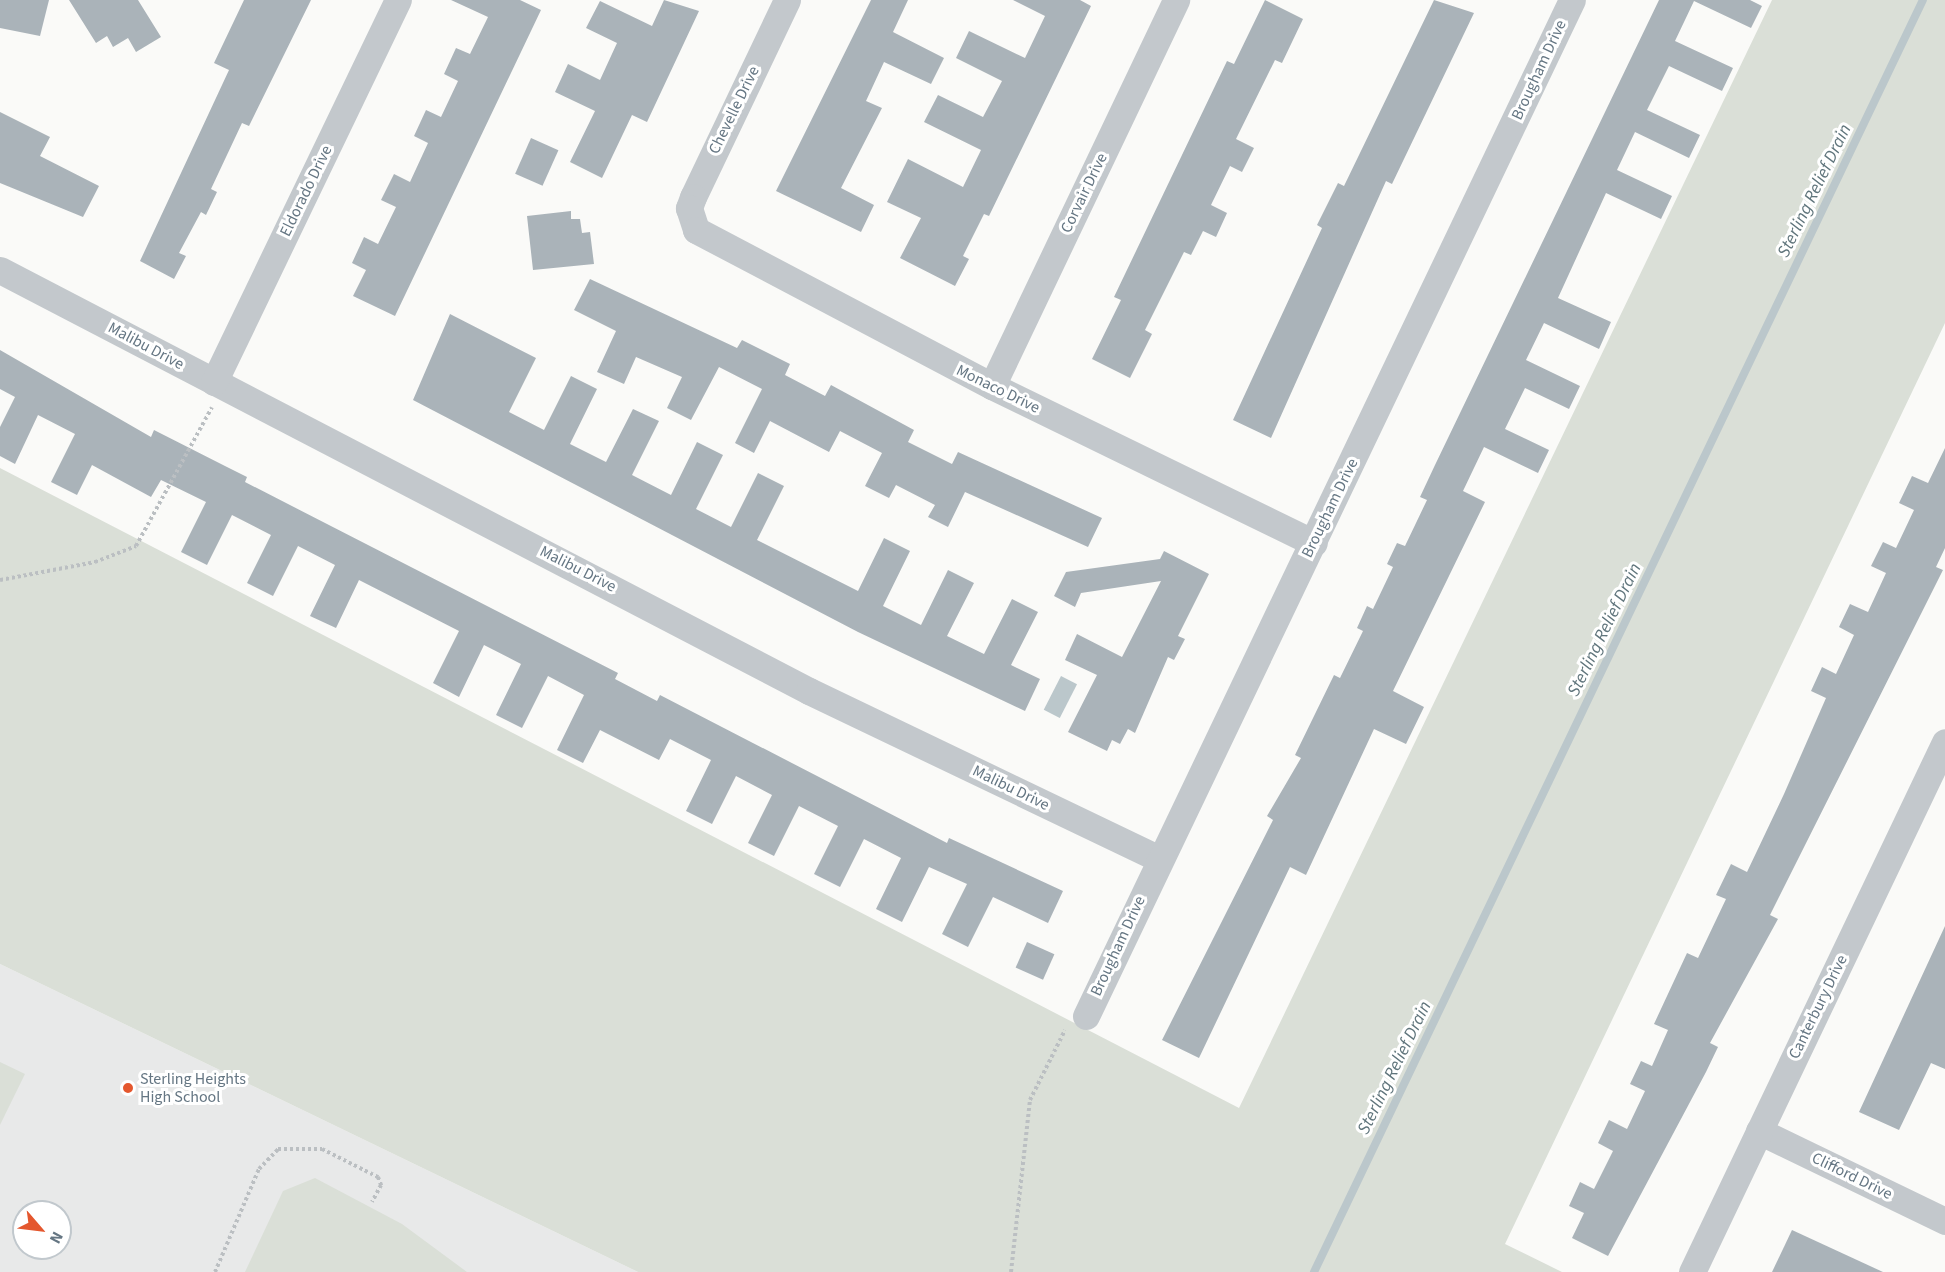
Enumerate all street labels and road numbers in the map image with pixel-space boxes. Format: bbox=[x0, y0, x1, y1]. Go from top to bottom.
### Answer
street label: Brougham Drive bbox=[1507, 17, 1571, 123]
street label: Chevelle Drive bbox=[705, 63, 763, 157]
street label: Eldorado Drive bbox=[276, 142, 336, 240]
street label: Corvair Drive bbox=[1056, 150, 1112, 236]
street label: Malibu Drive bbox=[105, 318, 187, 374]
street label: Monaco Drive bbox=[953, 361, 1043, 417]
street label: Brougham Drive bbox=[1298, 455, 1362, 561]
street label: Malibu Drive bbox=[537, 542, 619, 596]
street label: Malibu Drive bbox=[969, 761, 1053, 815]
street label: Brougham Drive bbox=[1086, 893, 1150, 999]
street label: Canterbury Drive bbox=[1784, 952, 1852, 1062]
street label: Clifford Drive bbox=[1809, 1148, 1895, 1204]

